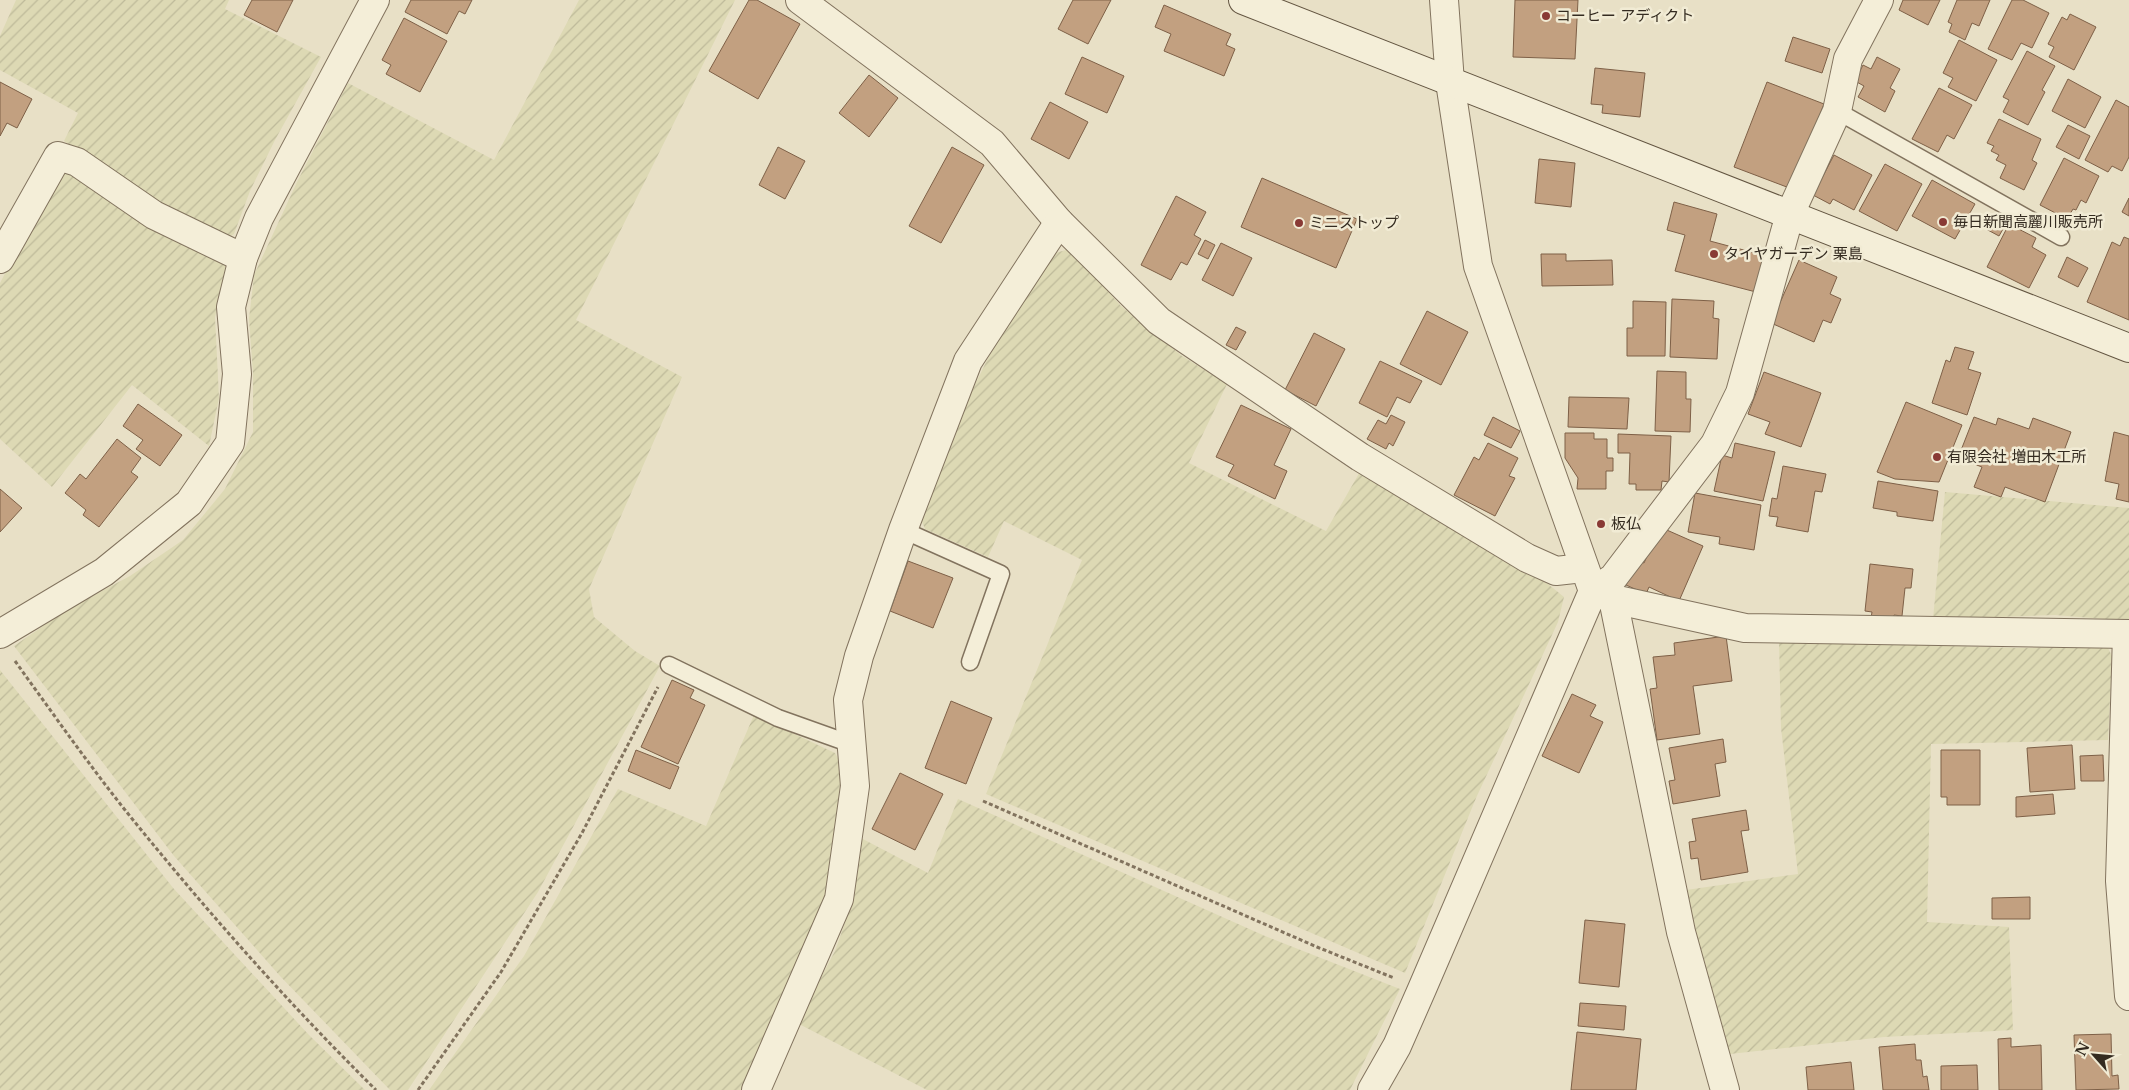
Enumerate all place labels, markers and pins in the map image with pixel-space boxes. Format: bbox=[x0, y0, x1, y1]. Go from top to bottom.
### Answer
place label: コーヒー アディクト bbox=[1556, 6, 1694, 25]
marker: コーヒー アディクト bbox=[1540, 10, 1552, 22]
place label: 毎日新聞高麗川販売所 bbox=[1953, 212, 2103, 231]
place label: ミニストップ bbox=[1309, 213, 1399, 232]
marker: 毎日新聞高麗川販売所 bbox=[1937, 216, 1949, 228]
marker: ミニストップ bbox=[1293, 217, 1305, 229]
place label: タイヤガーデン 栗島 bbox=[1724, 244, 1863, 263]
marker: タイヤガーデン 栗島 bbox=[1708, 248, 1720, 260]
place label: 有限会社 増田木工所 bbox=[1947, 447, 2086, 466]
marker: 有限会社 増田木工所 bbox=[1931, 451, 1943, 463]
place label: 板仏 bbox=[1611, 514, 1641, 533]
marker: 板仏 bbox=[1595, 518, 1607, 530]

